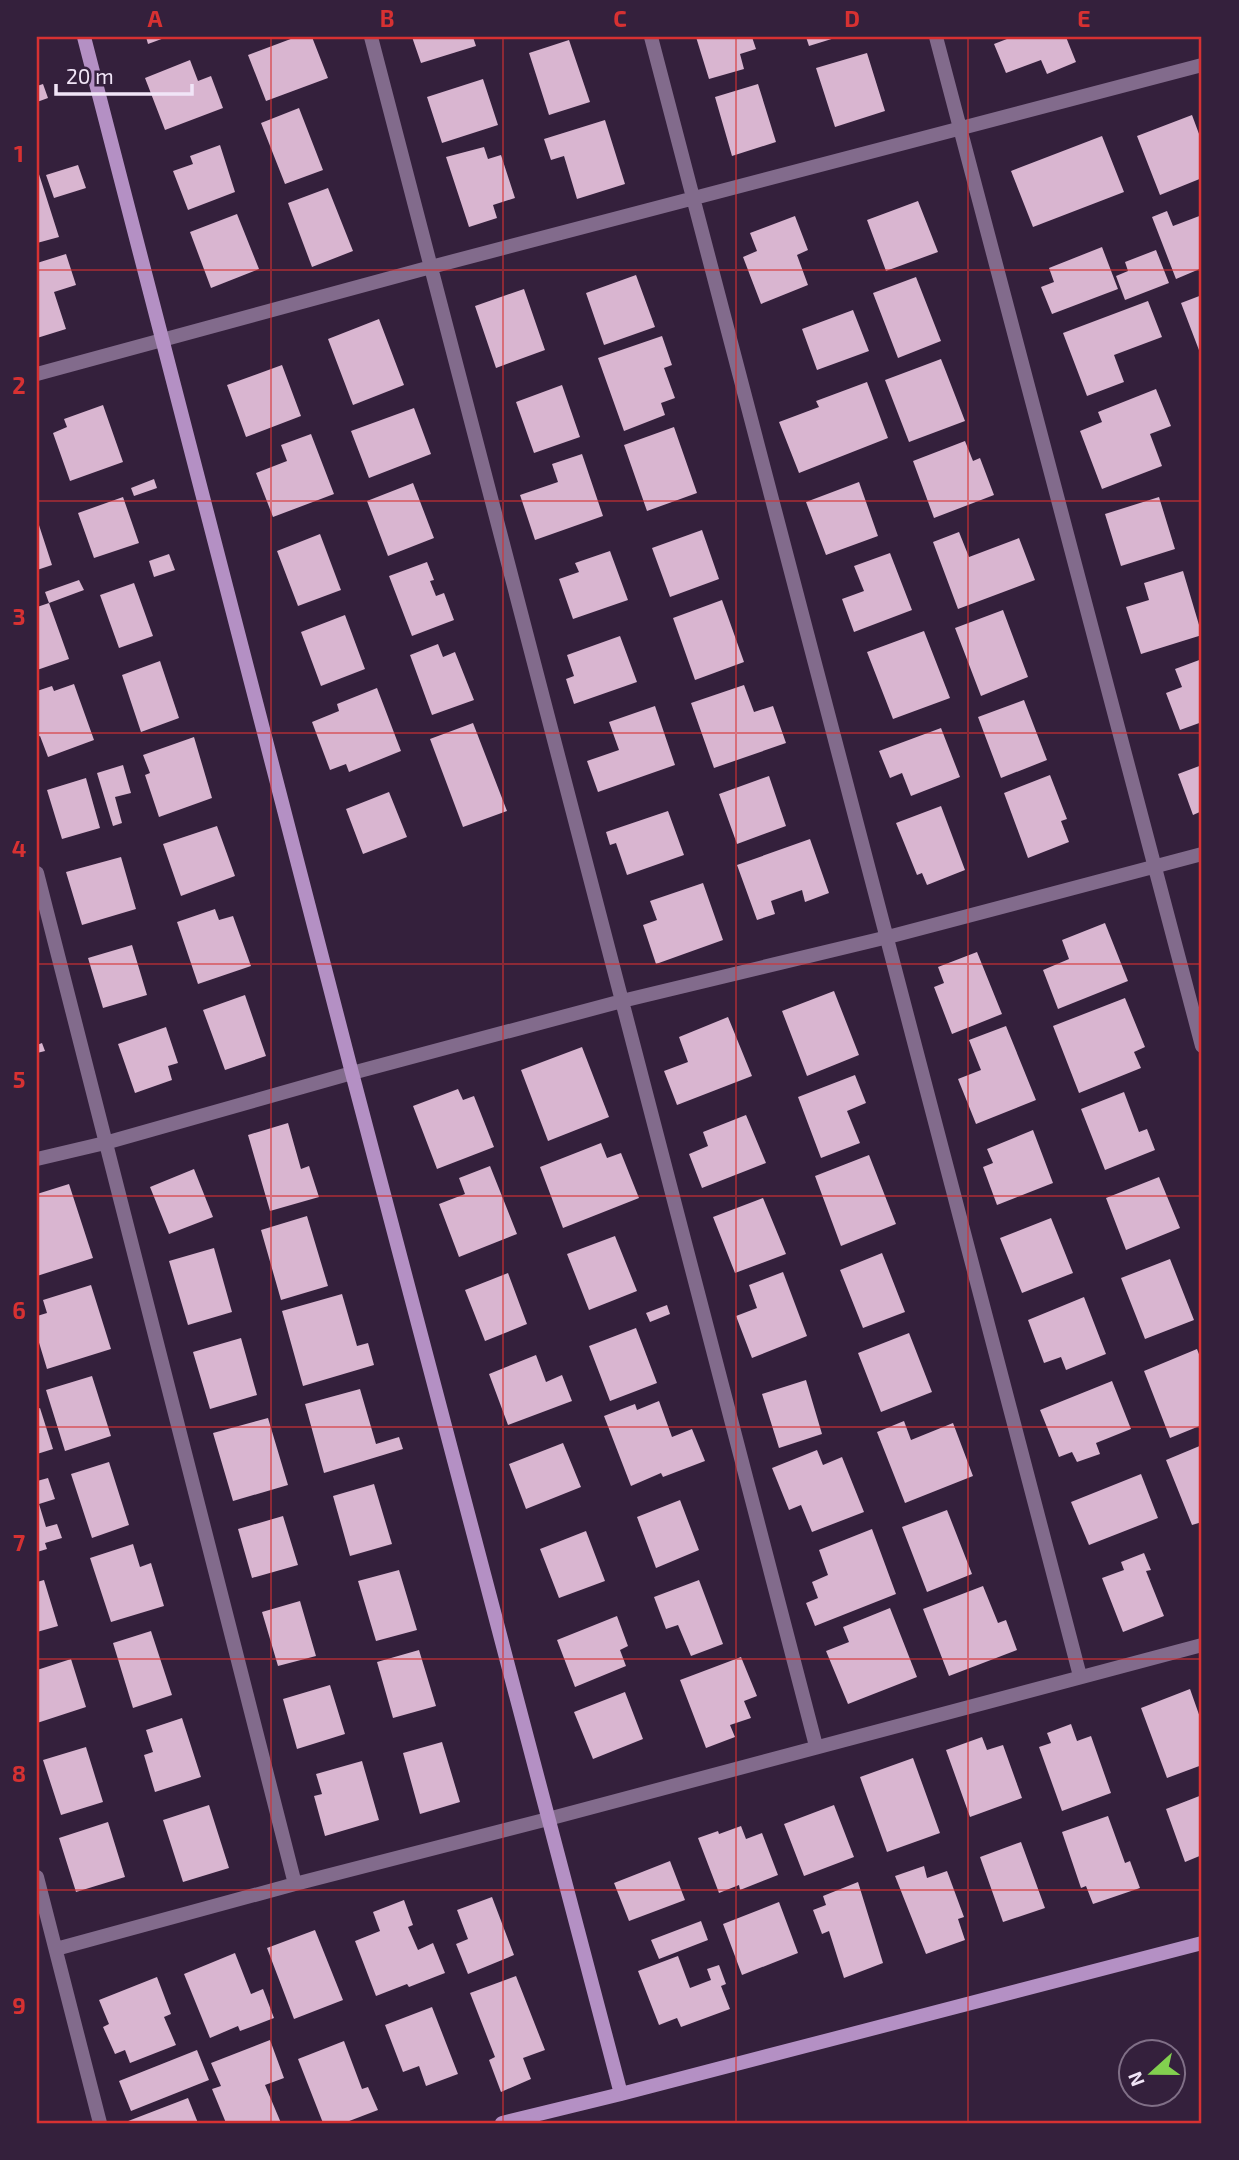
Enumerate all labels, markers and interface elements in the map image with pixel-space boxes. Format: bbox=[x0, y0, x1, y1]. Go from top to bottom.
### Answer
text: A bbox=[147, 4, 163, 32]
text: B bbox=[380, 4, 394, 32]
text: C bbox=[613, 4, 627, 32]
text: D bbox=[844, 4, 860, 32]
text: E bbox=[1077, 4, 1091, 32]
scale bar bbox=[56, 52, 192, 96]
text: 20 m bbox=[66, 63, 114, 88]
text: 1 bbox=[14, 139, 24, 167]
text: 2 bbox=[12, 371, 26, 399]
text: 3 bbox=[12, 602, 26, 630]
text: 4 bbox=[12, 834, 26, 862]
text: 5 bbox=[13, 1065, 25, 1093]
text: 6 bbox=[12, 1296, 26, 1324]
text: 7 bbox=[13, 1528, 25, 1556]
text: 8 bbox=[12, 1759, 26, 1787]
text: 9 bbox=[12, 1991, 26, 2019]
north arrow bbox=[1116, 2038, 1186, 2108]
text: N bbox=[1122, 2069, 1149, 2090]

